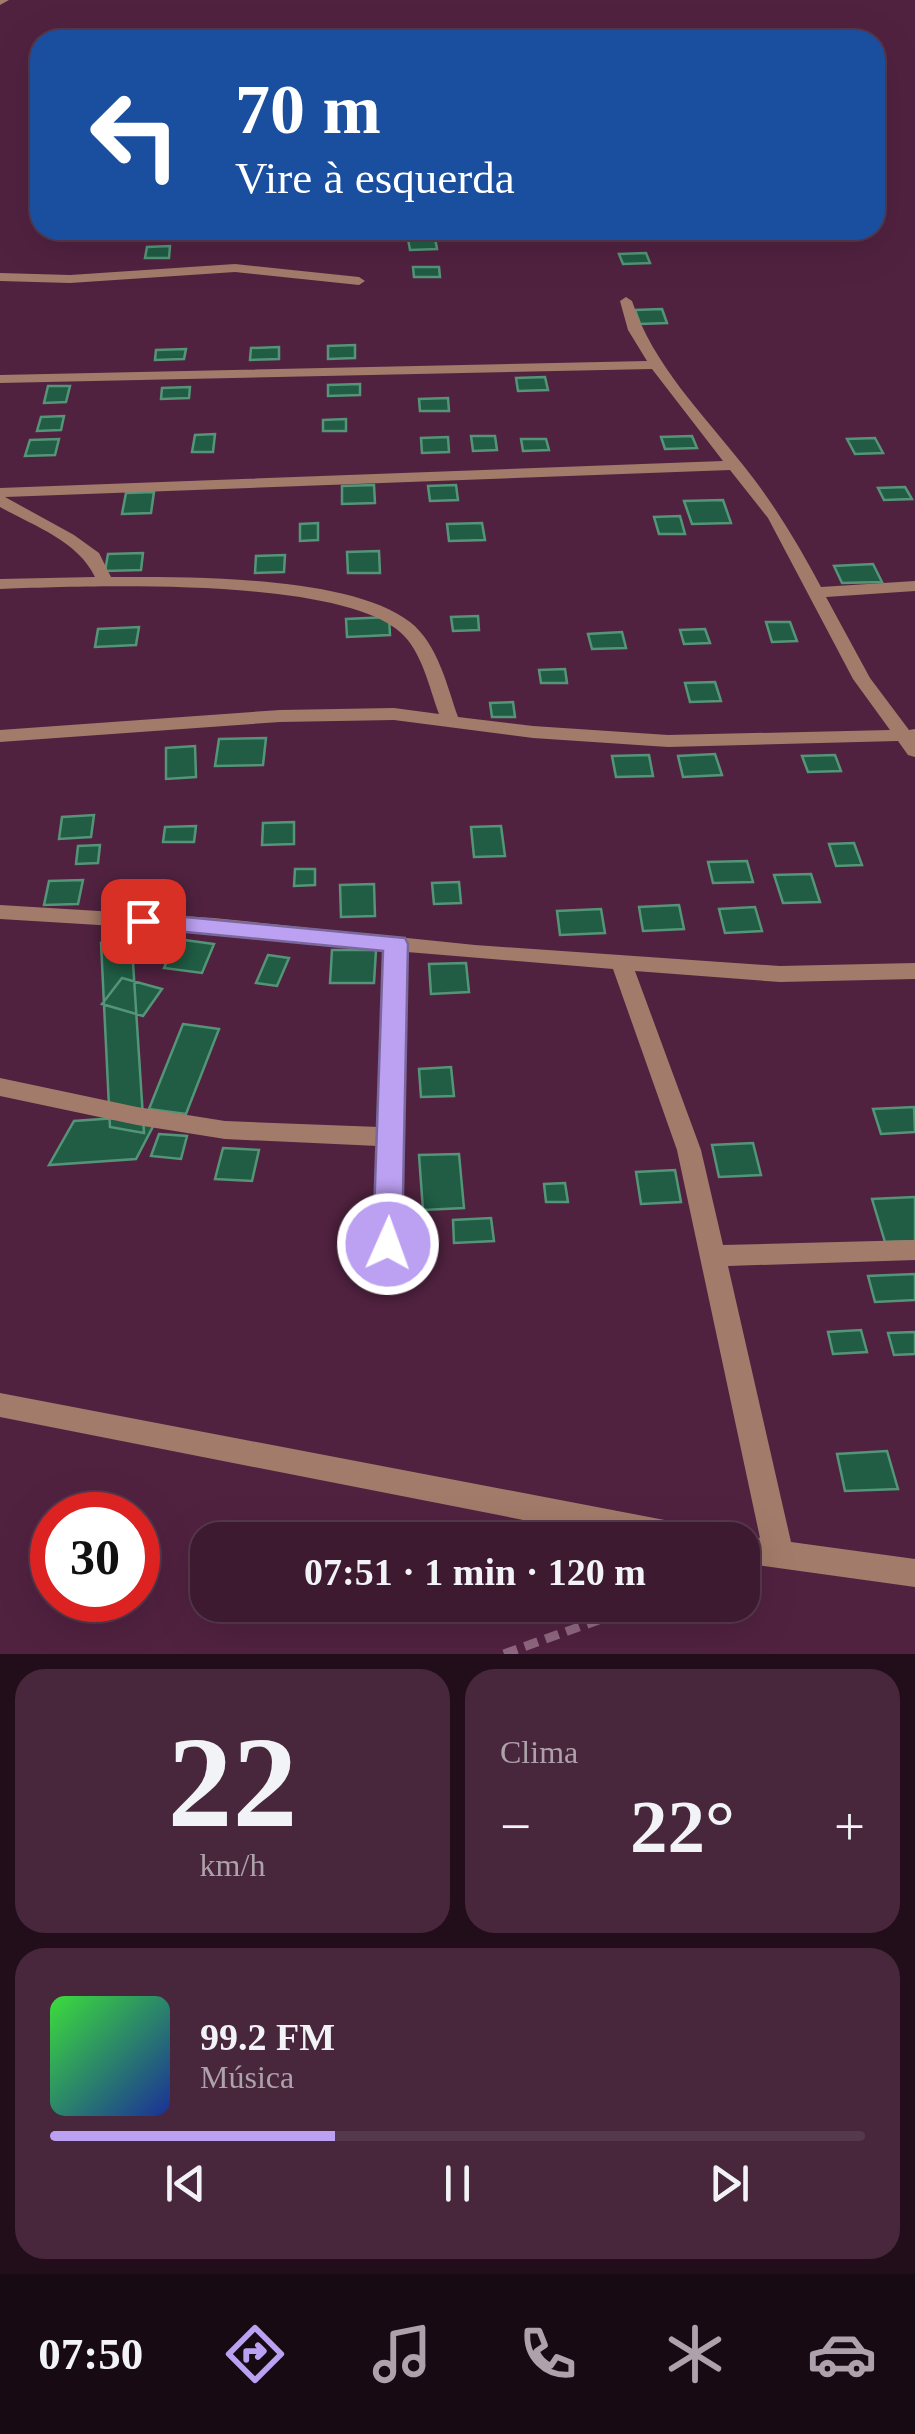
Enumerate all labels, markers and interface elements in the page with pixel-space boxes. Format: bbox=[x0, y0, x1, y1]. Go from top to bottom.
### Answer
icon: left bbox=[70, 70, 200, 200]
text: 70 m bbox=[235, 71, 381, 148]
text: Vire à esquerda bbox=[235, 153, 515, 203]
pin bbox=[101, 879, 186, 964]
icon: arrive bbox=[116, 894, 171, 949]
position arrow bbox=[336, 1192, 440, 1296]
speed limit sign: 30 bbox=[30, 1492, 160, 1622]
text: 07:51 · 1 min · 120 m bbox=[304, 1551, 646, 1593]
text: 22 bbox=[168, 1710, 298, 1854]
text: Clima bbox=[500, 1734, 578, 1770]
text: 22° bbox=[630, 1785, 735, 1868]
text: − bbox=[500, 1796, 531, 1857]
text: + bbox=[834, 1796, 865, 1857]
text: km/h bbox=[200, 1847, 265, 1883]
text: 99.2 FM bbox=[200, 2016, 335, 2058]
text: Música bbox=[200, 2059, 294, 2095]
icon: previous bbox=[158, 2156, 213, 2211]
icon: pause bbox=[430, 2156, 485, 2211]
icon: next bbox=[702, 2156, 757, 2211]
icon: directions bbox=[220, 2319, 290, 2389]
icon: music bbox=[367, 2319, 437, 2389]
icon: phone bbox=[513, 2319, 583, 2389]
icon: climate bbox=[660, 2319, 730, 2389]
icon: car bbox=[807, 2319, 877, 2389]
text: 07:50 bbox=[38, 2329, 143, 2379]

